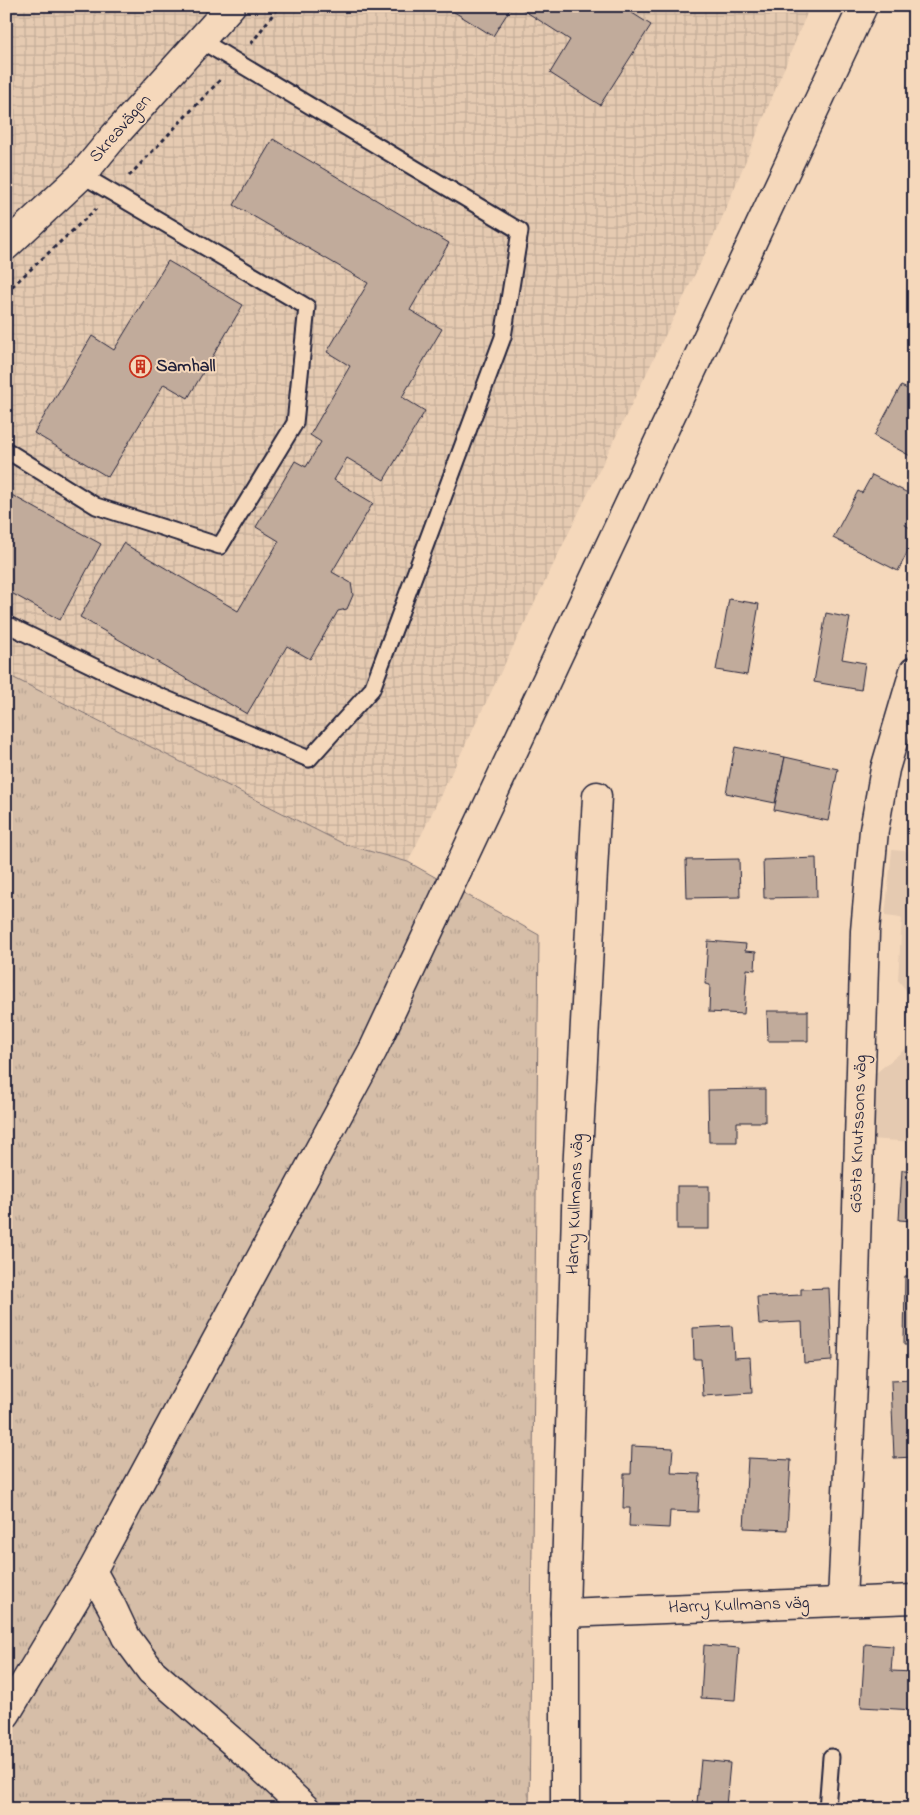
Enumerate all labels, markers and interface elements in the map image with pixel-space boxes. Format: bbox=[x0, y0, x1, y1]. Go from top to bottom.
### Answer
street label: Skreavägen bbox=[84, 89, 159, 170]
place label: Samhall bbox=[156, 354, 216, 380]
building icon: Samhall bbox=[128, 355, 152, 379]
street label: Gösta Knutssons väg bbox=[843, 1054, 876, 1214]
street label: Harry Kullmans väg bbox=[561, 1133, 592, 1275]
street label: Harry Kullmans väg bbox=[668, 1591, 810, 1622]

